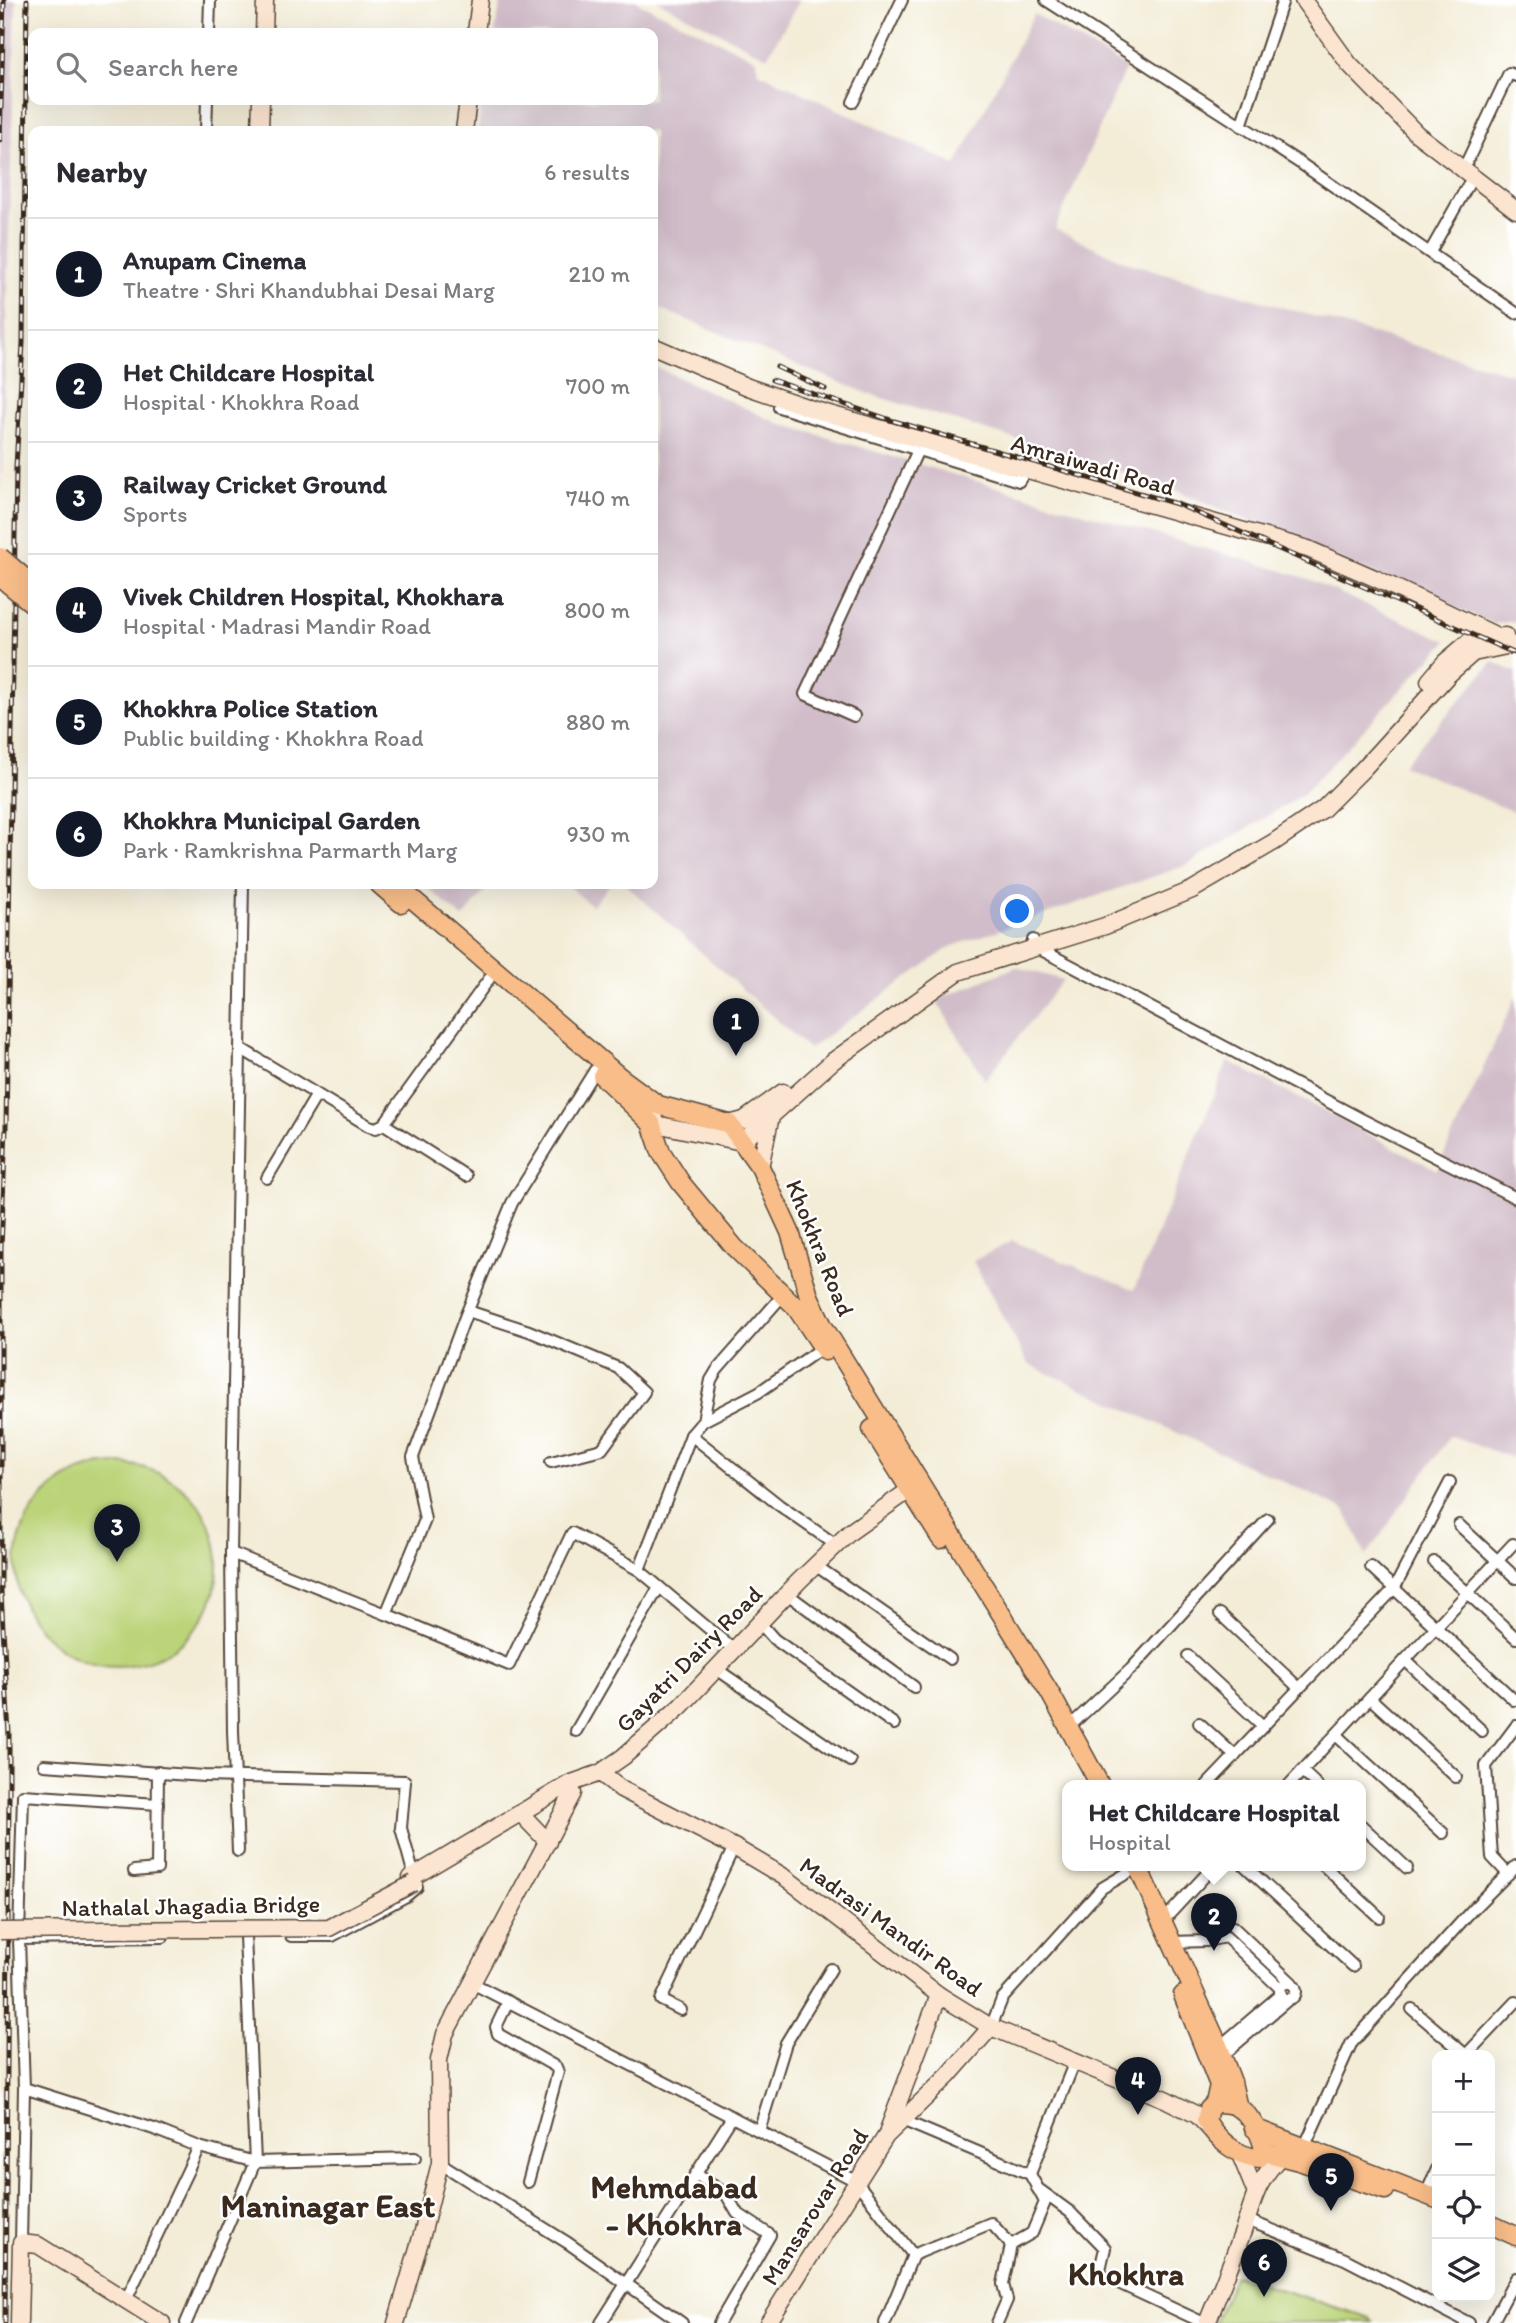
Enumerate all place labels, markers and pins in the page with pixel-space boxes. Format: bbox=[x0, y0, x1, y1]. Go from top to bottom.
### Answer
pin: 1 bbox=[713, 998, 759, 1056]
pin: 3 bbox=[94, 1504, 140, 1562]
pin: 2 bbox=[1191, 1893, 1237, 1951]
pin: 4 bbox=[1115, 2057, 1161, 2115]
pin: 5 bbox=[1308, 2153, 1354, 2211]
pin: 6 bbox=[1241, 2239, 1287, 2297]

